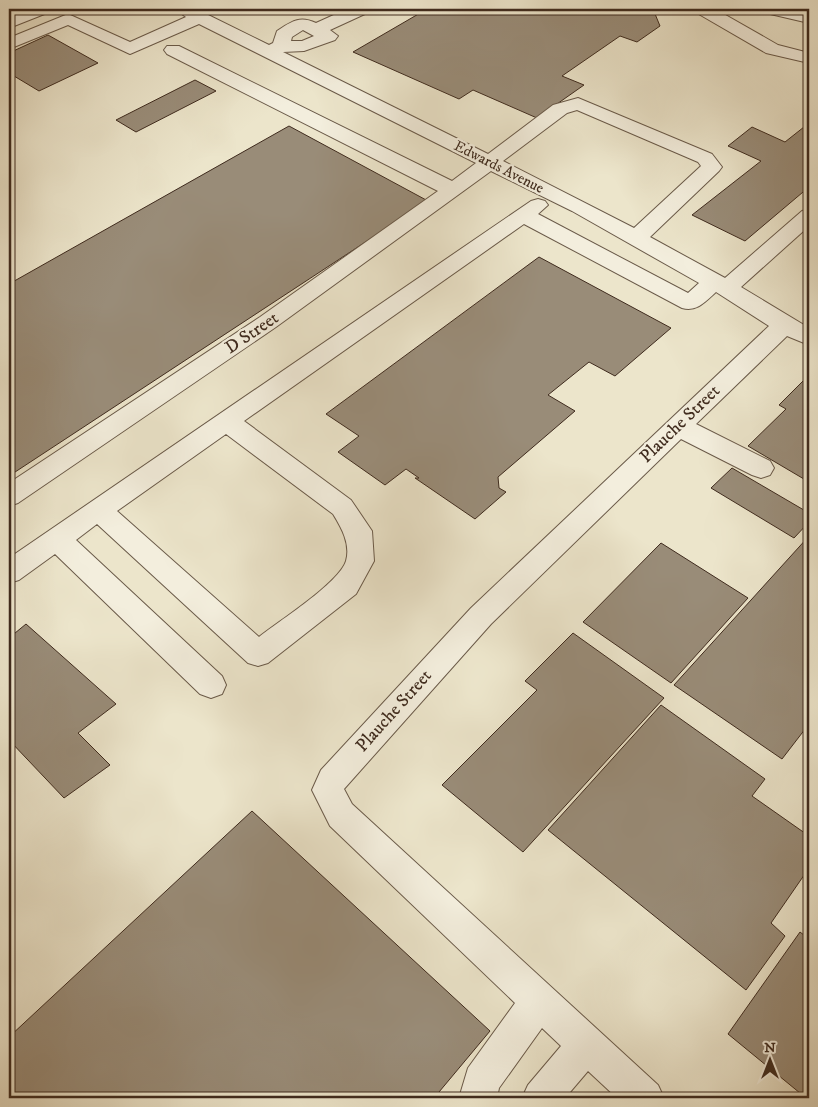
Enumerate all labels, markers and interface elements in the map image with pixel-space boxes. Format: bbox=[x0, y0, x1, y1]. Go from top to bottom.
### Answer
street label: Edwards Avenue bbox=[451, 136, 547, 198]
street label: D Street bbox=[221, 307, 283, 359]
street label: Plauche Street bbox=[635, 380, 725, 468]
street label: Plauche Street bbox=[351, 665, 437, 757]
north arrow bbox=[746, 1034, 796, 1084]
text: N bbox=[764, 1039, 776, 1057]

